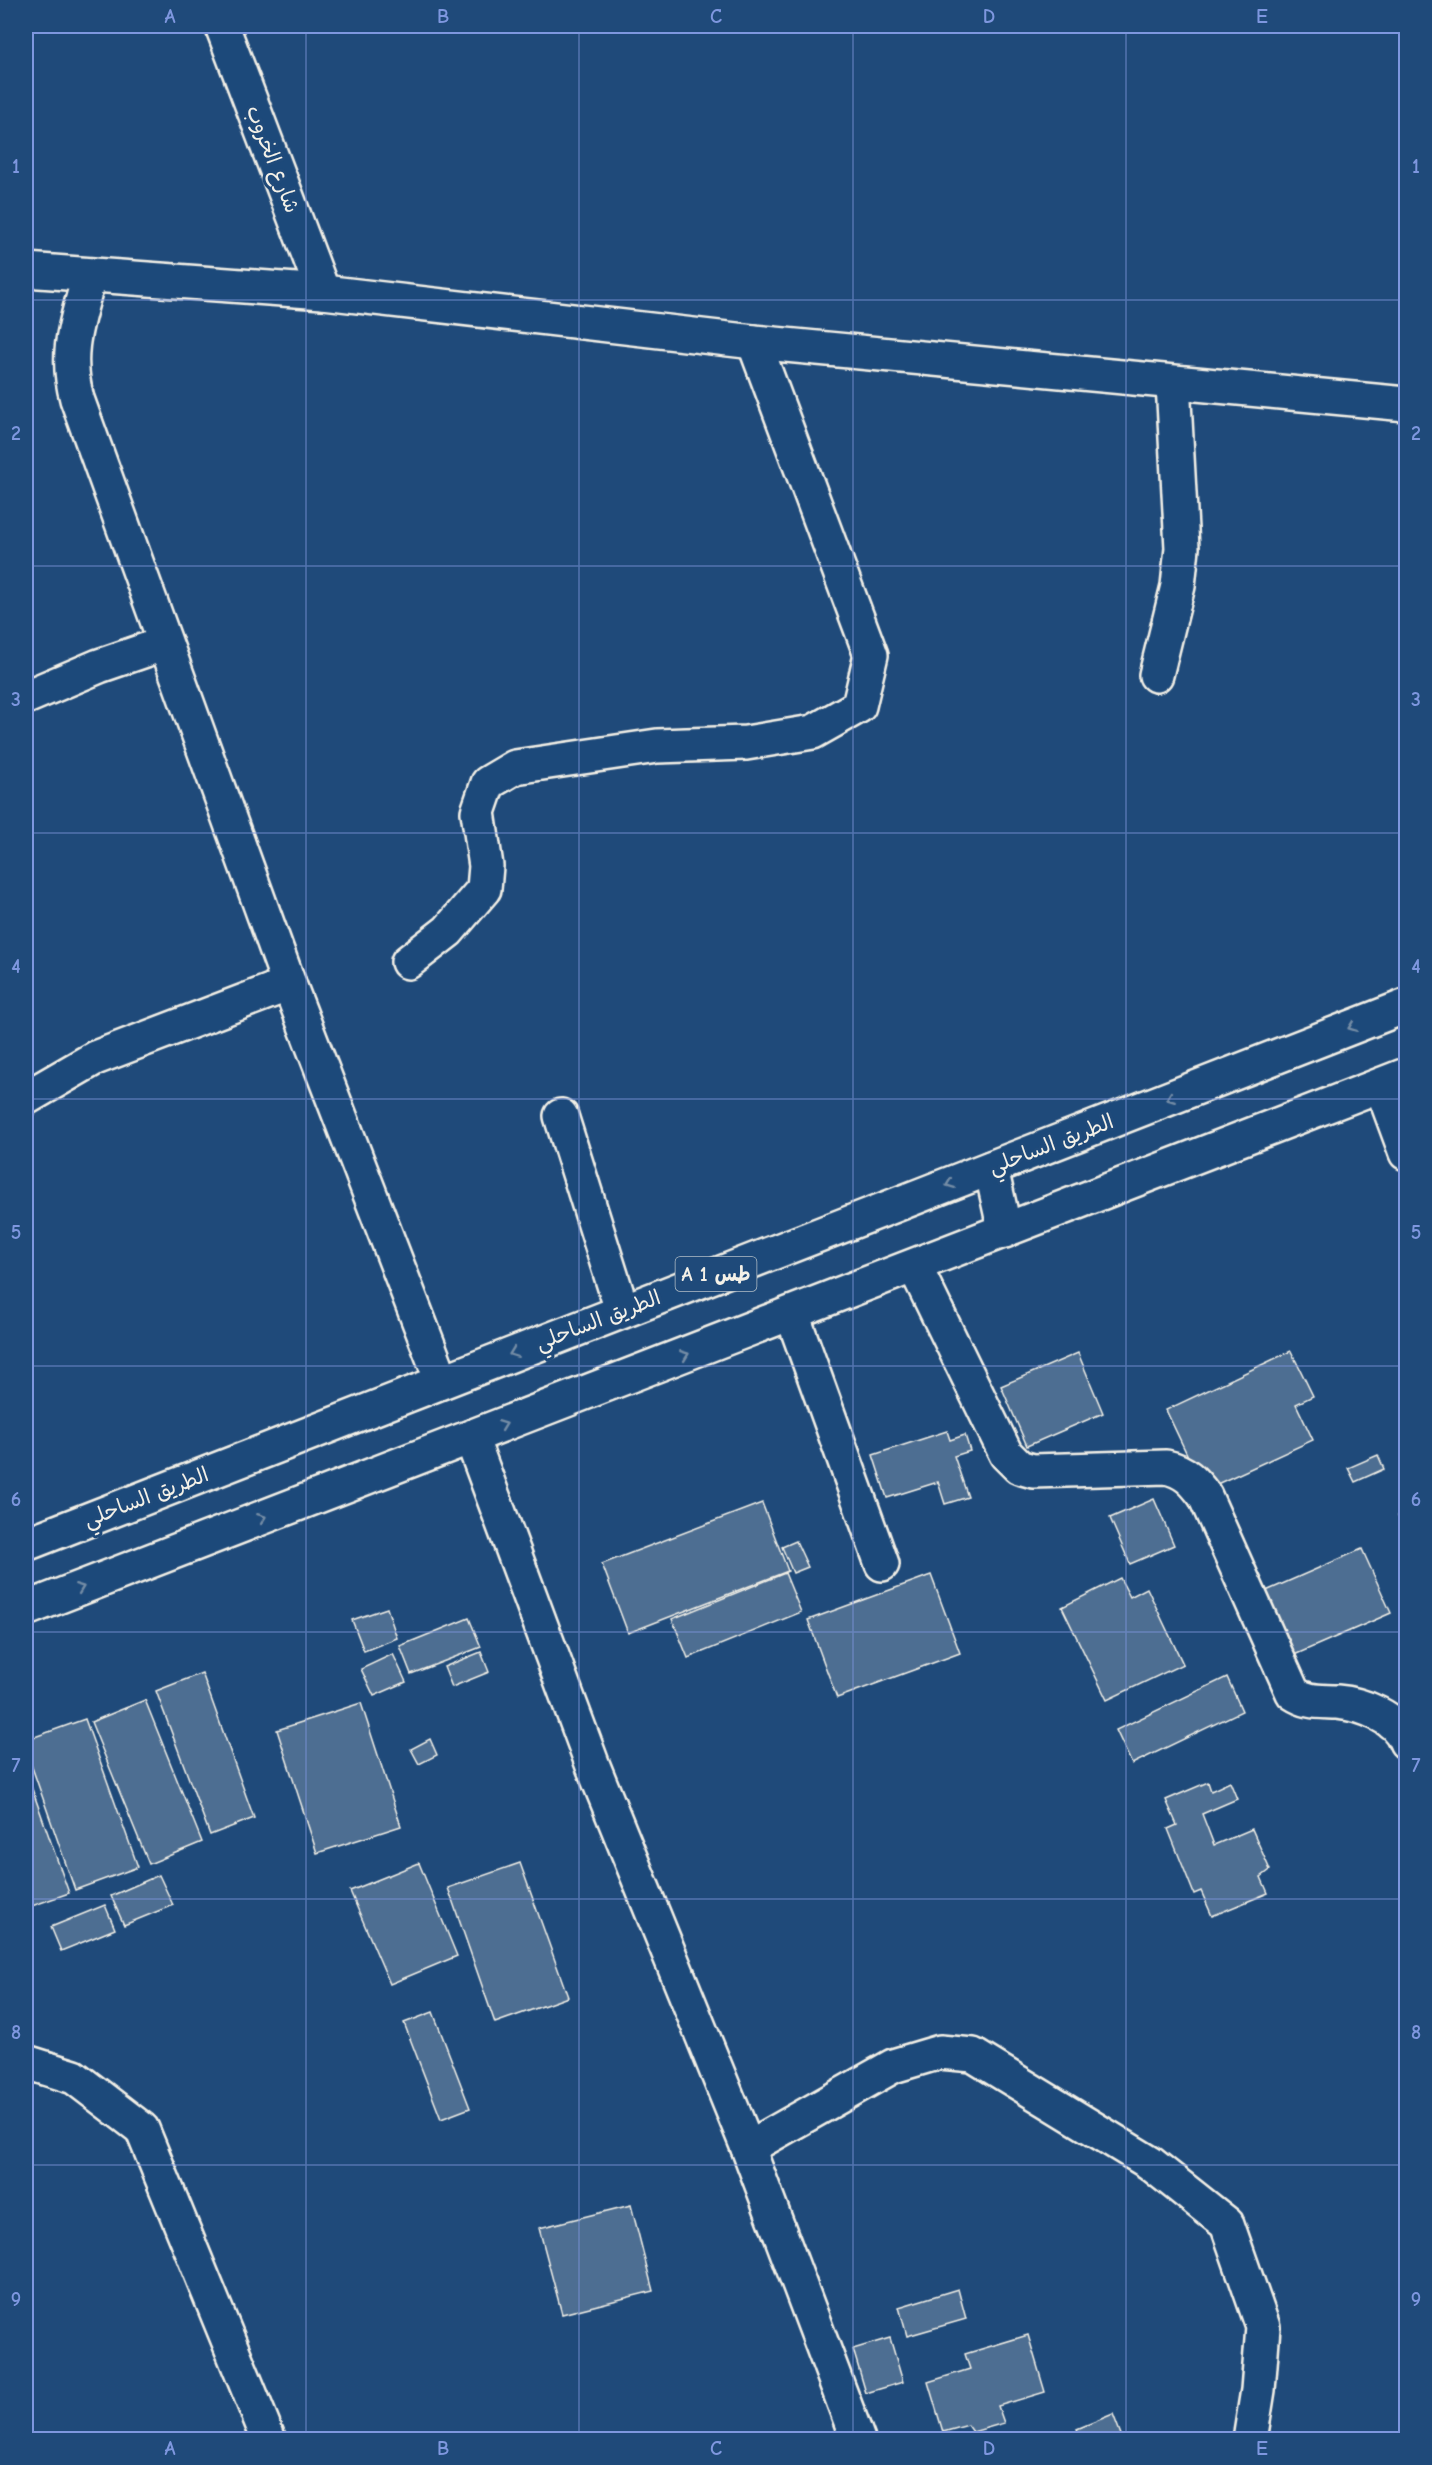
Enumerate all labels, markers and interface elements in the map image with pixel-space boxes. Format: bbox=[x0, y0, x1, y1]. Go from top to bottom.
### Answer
text: A bbox=[164, 5, 176, 28]
text: B bbox=[437, 5, 449, 28]
text: C bbox=[710, 5, 722, 28]
text: D bbox=[983, 5, 995, 28]
text: E bbox=[1256, 5, 1268, 28]
street label: شارع الخروب bbox=[239, 102, 304, 217]
text: 1 bbox=[12, 155, 20, 178]
text: 1 bbox=[1412, 155, 1420, 178]
text: 2 bbox=[11, 422, 21, 445]
text: 2 bbox=[1411, 422, 1421, 445]
text: 3 bbox=[11, 688, 21, 711]
text: 3 bbox=[1411, 688, 1421, 711]
text: 4 bbox=[11, 955, 21, 978]
text: 4 bbox=[1411, 955, 1421, 978]
one-way arrow bbox=[1347, 1020, 1358, 1032]
one-way arrow bbox=[1166, 1091, 1177, 1103]
street label: الطريق الساحلي bbox=[985, 1109, 1119, 1185]
one-way arrow bbox=[945, 1177, 956, 1189]
text: 5 bbox=[11, 1221, 21, 1244]
text: 5 bbox=[1411, 1221, 1421, 1244]
road number: A 1 طس bbox=[676, 1257, 756, 1291]
street label: الطريق الساحلي bbox=[532, 1285, 666, 1361]
one-way arrow bbox=[509, 1346, 520, 1358]
one-way arrow bbox=[678, 1350, 689, 1362]
one-way arrow bbox=[496, 1420, 507, 1432]
street label: الطريق الساحلي bbox=[80, 1462, 214, 1538]
text: 6 bbox=[11, 1488, 21, 1511]
text: 6 bbox=[1411, 1488, 1421, 1511]
one-way arrow bbox=[256, 1513, 267, 1525]
one-way arrow bbox=[74, 1583, 85, 1596]
text: 7 bbox=[12, 1754, 21, 1777]
text: 7 bbox=[1412, 1754, 1421, 1777]
text: 8 bbox=[11, 2021, 21, 2044]
text: 8 bbox=[1411, 2021, 1421, 2044]
text: 9 bbox=[11, 2288, 21, 2311]
text: 9 bbox=[1411, 2288, 1421, 2311]
text: A bbox=[164, 2437, 176, 2460]
text: B bbox=[437, 2437, 449, 2460]
text: C bbox=[710, 2437, 722, 2460]
text: D bbox=[983, 2437, 995, 2460]
text: E bbox=[1256, 2437, 1268, 2460]

